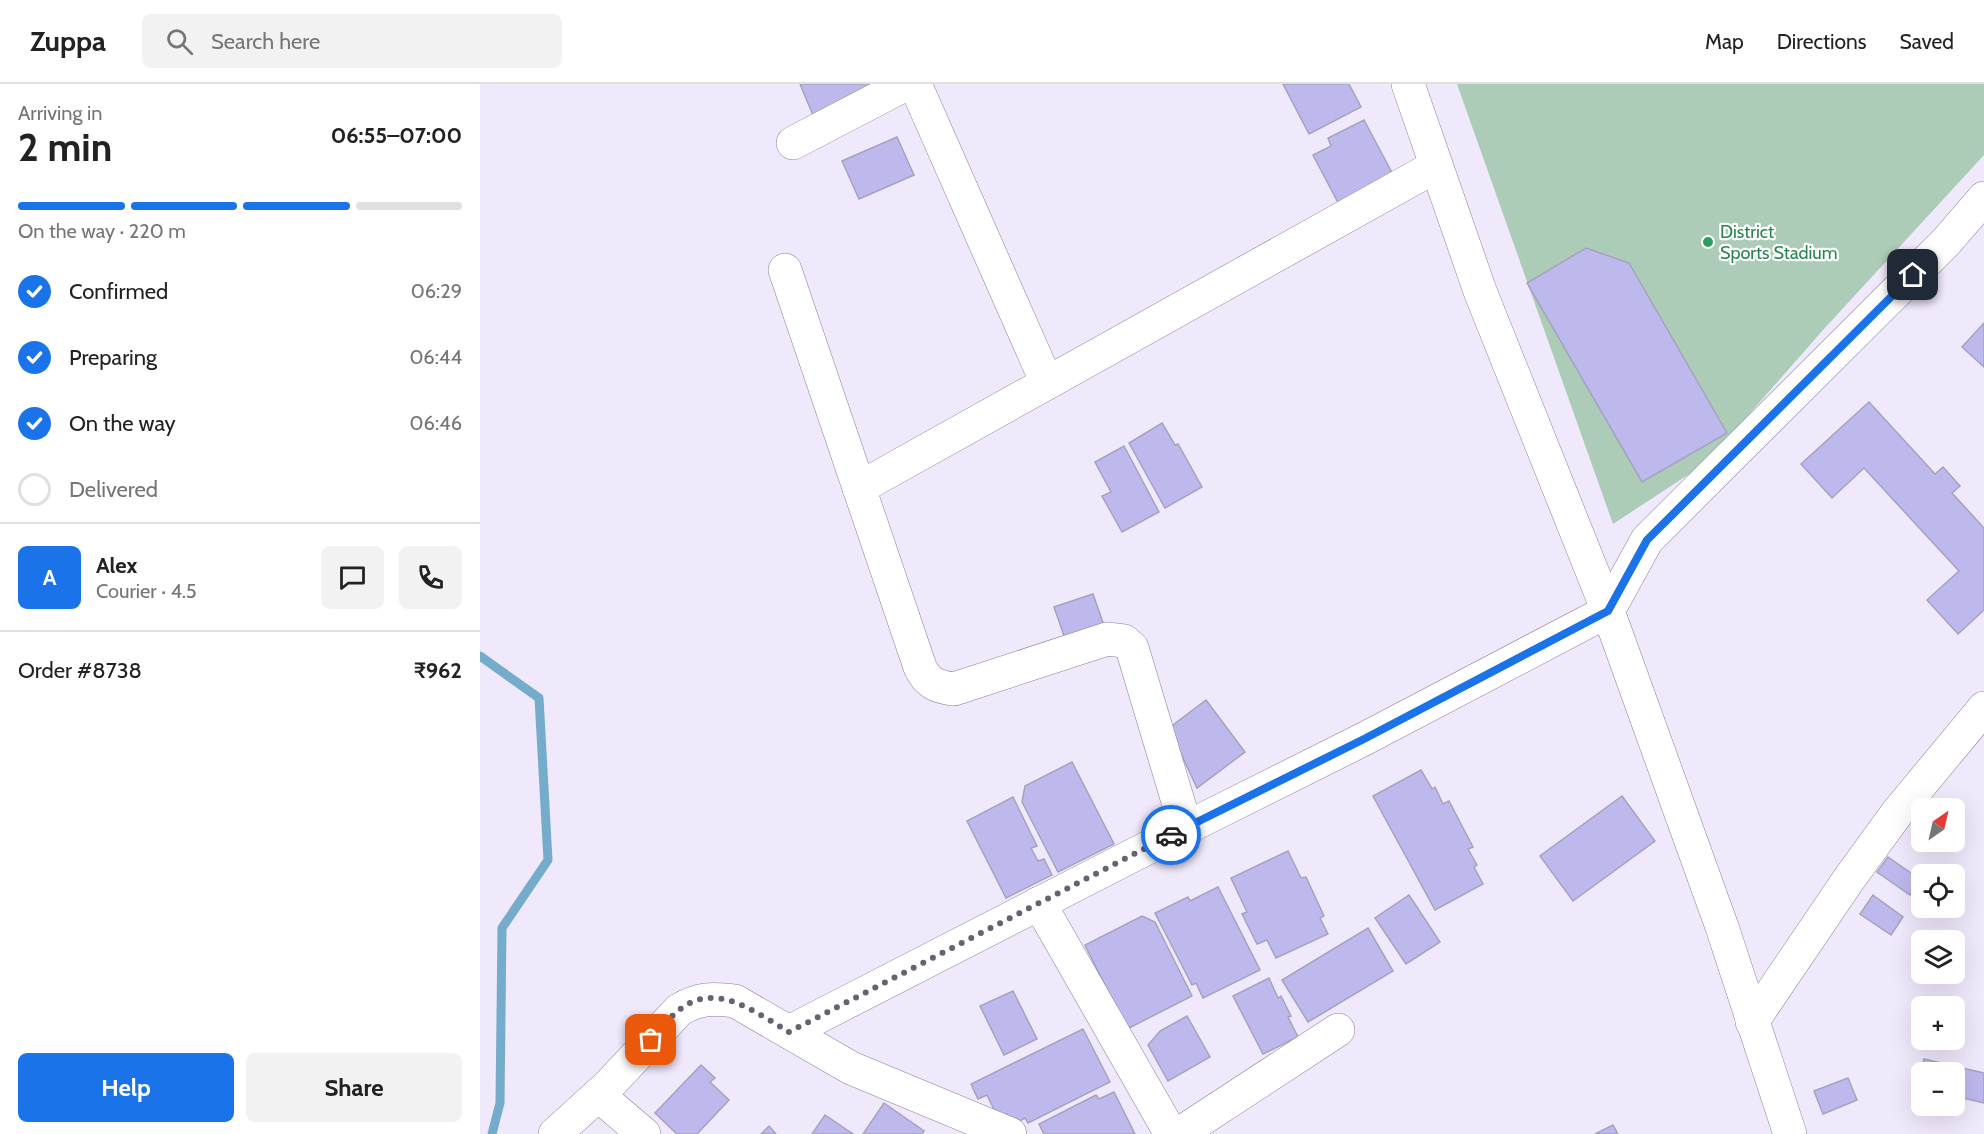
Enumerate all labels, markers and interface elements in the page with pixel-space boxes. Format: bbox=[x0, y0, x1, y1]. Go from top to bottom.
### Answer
search box bbox=[142, 14, 562, 68]
text: Zuppa bbox=[30, 24, 106, 58]
icon: search bbox=[163, 25, 196, 58]
text: Search here bbox=[211, 28, 320, 55]
text: Map bbox=[1705, 29, 1744, 54]
text: Directions bbox=[1777, 29, 1866, 54]
text: Saved bbox=[1899, 29, 1954, 54]
text: Arriving in bbox=[18, 101, 102, 125]
text: 06:55–07:00 bbox=[331, 122, 462, 149]
text: 2 min bbox=[18, 123, 112, 171]
text: On the way · 220 m bbox=[18, 219, 186, 243]
place label: District Sports Stadium bbox=[1720, 221, 1838, 264]
marker: District Sports Stadium bbox=[1701, 235, 1715, 249]
pin bbox=[1887, 249, 1938, 300]
icon: home bbox=[1896, 258, 1929, 291]
icon: check bbox=[18, 275, 51, 308]
text: Confirmed bbox=[69, 278, 168, 305]
text: 06:29 bbox=[411, 279, 462, 303]
icon: check bbox=[18, 341, 51, 374]
text: Preparing bbox=[69, 344, 157, 371]
text: 06:44 bbox=[409, 345, 462, 369]
icon: check bbox=[18, 407, 51, 440]
text: On the way bbox=[69, 410, 176, 437]
text: 06:46 bbox=[410, 411, 462, 435]
text: Delivered bbox=[69, 476, 158, 503]
button: chat bbox=[321, 546, 384, 609]
button: phone bbox=[399, 546, 462, 609]
text: Alex bbox=[96, 552, 137, 579]
text: A bbox=[43, 564, 56, 591]
text: Courier · 4.5 bbox=[96, 579, 197, 603]
text: Order #8738 bbox=[18, 657, 142, 684]
text: ₹962 bbox=[414, 657, 462, 684]
north arrow bbox=[1911, 798, 1965, 852]
map controls bbox=[1911, 798, 1965, 1116]
courier bbox=[1141, 805, 1201, 865]
icon: car bbox=[1155, 819, 1188, 852]
button: locate bbox=[1911, 864, 1965, 918]
button: layers bbox=[1911, 930, 1965, 984]
button: + bbox=[1911, 996, 1965, 1050]
pin bbox=[625, 1014, 676, 1065]
icon: bag bbox=[634, 1023, 667, 1056]
button: Help bbox=[18, 1053, 234, 1122]
button: Share bbox=[246, 1053, 462, 1122]
button: − bbox=[1911, 1062, 1965, 1116]

